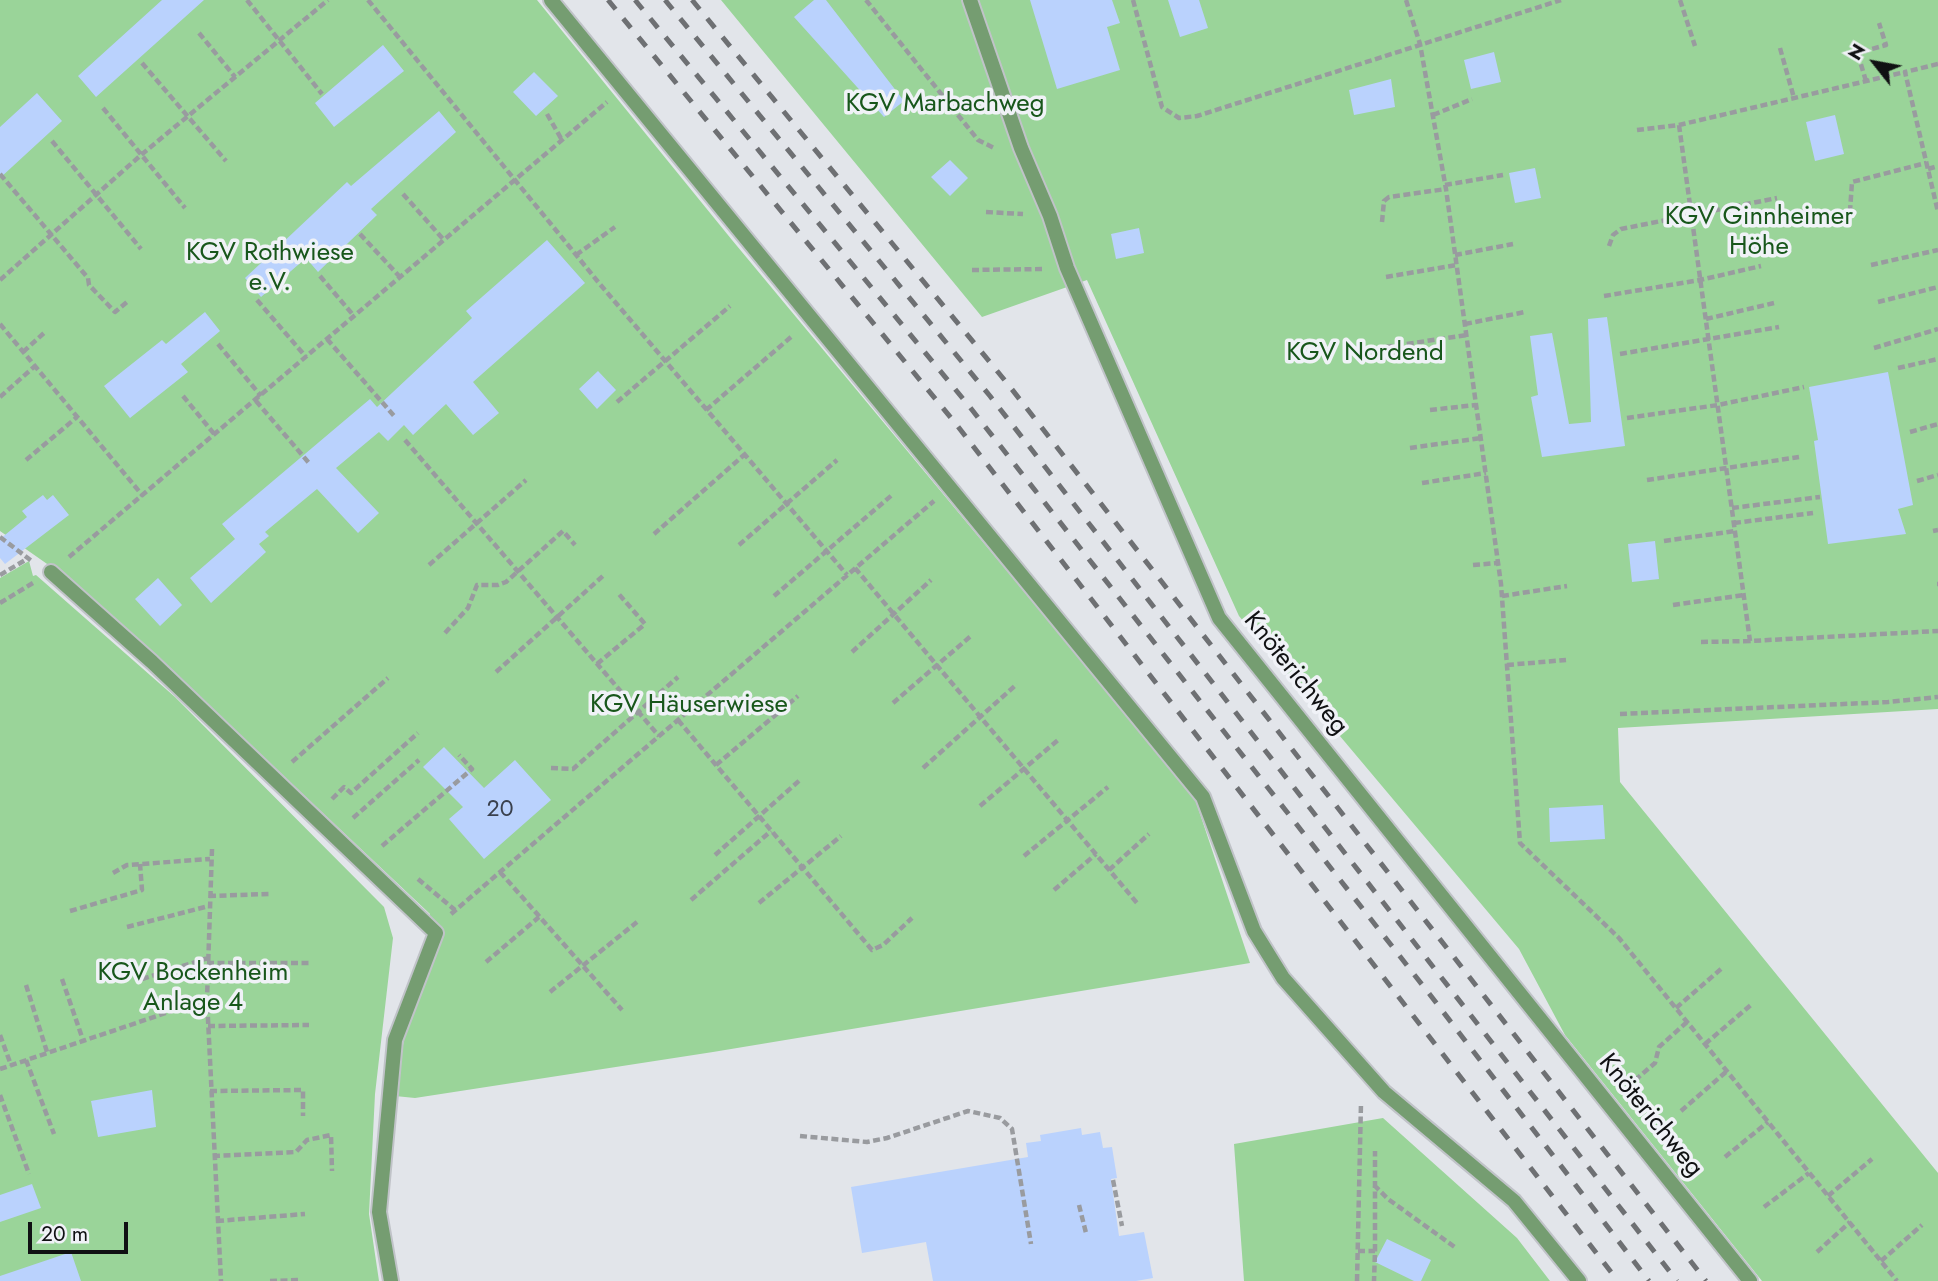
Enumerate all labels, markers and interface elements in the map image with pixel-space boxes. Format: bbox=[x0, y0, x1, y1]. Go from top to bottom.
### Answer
north arrow bbox=[1840, 28, 1910, 98]
text: N bbox=[1841, 39, 1872, 65]
park label: KGV Marbachweg bbox=[846, 89, 1044, 121]
park label: KGV Ginnheimer Höhe bbox=[1665, 202, 1853, 264]
park label: KGV Rothwiese e.V. bbox=[186, 238, 354, 300]
park label: KGV Nordend bbox=[1286, 338, 1444, 370]
street label: Knöterichweg bbox=[1236, 606, 1354, 742]
park label: KGV Häuserwiese bbox=[590, 690, 788, 722]
house number: 20 bbox=[487, 796, 513, 824]
park label: KGV Bockenheim Anlage 4 bbox=[97, 958, 289, 1020]
street label: Knöterichweg bbox=[1591, 1048, 1709, 1184]
scale bar bbox=[32, 1208, 131, 1252]
text: 20 m bbox=[41, 1219, 88, 1249]

